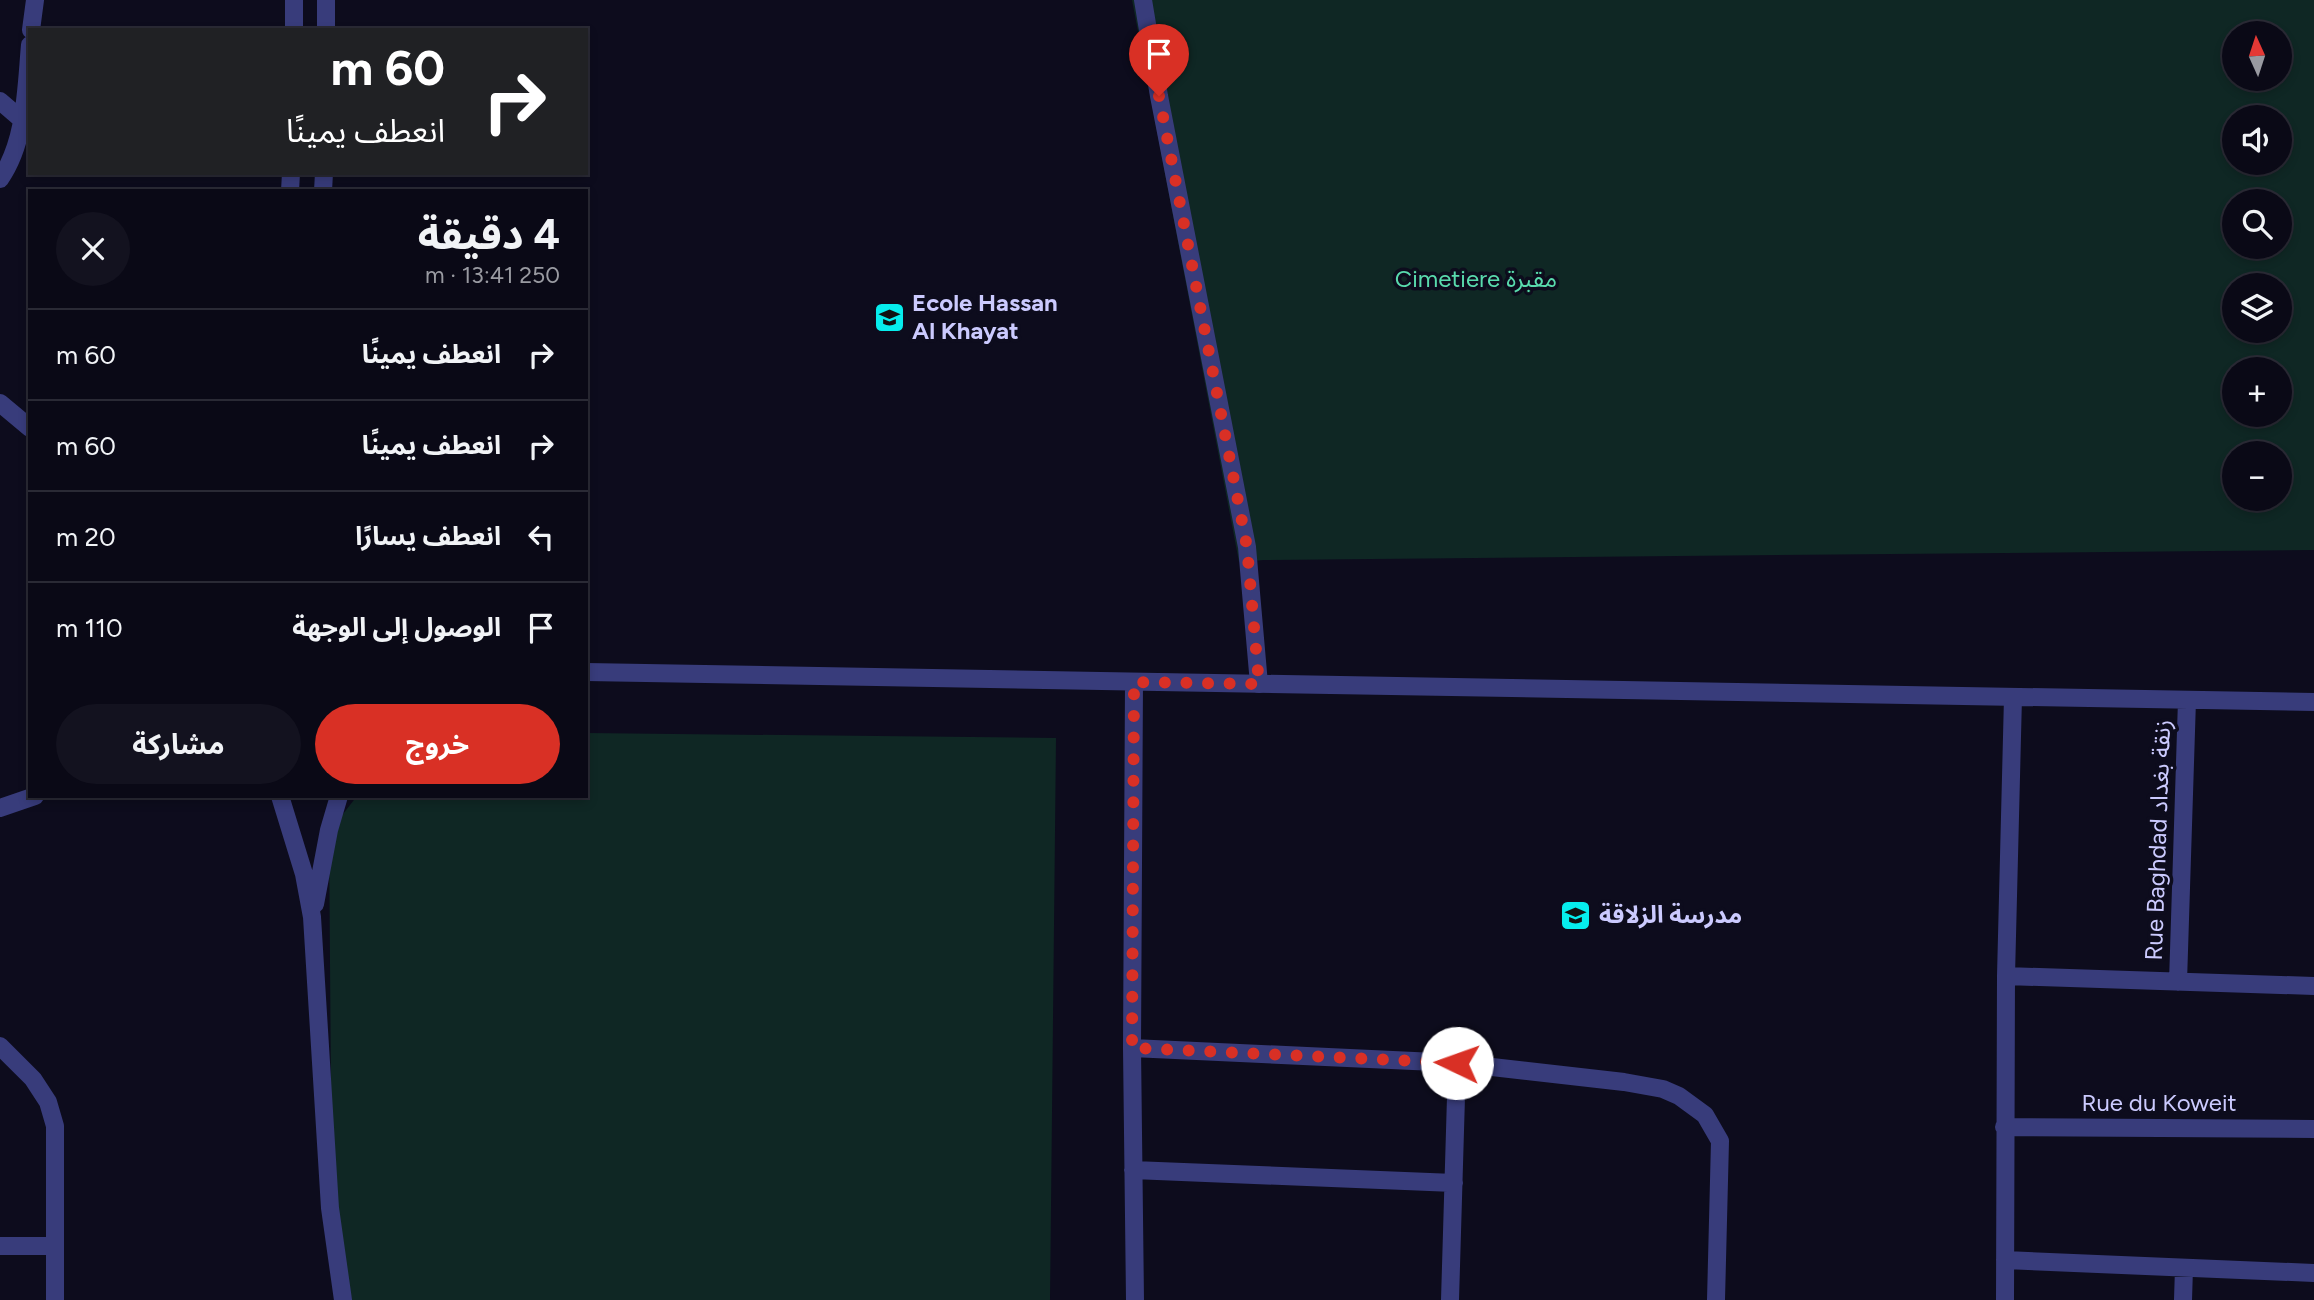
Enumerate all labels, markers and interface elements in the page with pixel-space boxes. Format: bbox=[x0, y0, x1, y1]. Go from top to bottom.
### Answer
north arrow bbox=[2222, 21, 2292, 91]
map controls bbox=[2222, 21, 2292, 511]
pin bbox=[1129, 24, 1189, 96]
icon: arrive bbox=[1140, 35, 1178, 73]
text: 60 m bbox=[330, 38, 445, 97]
icon: right bbox=[469, 56, 560, 147]
button: sound bbox=[2222, 105, 2292, 175]
text: انعطف يمينًا bbox=[286, 112, 445, 150]
button: search bbox=[2222, 189, 2292, 259]
text: 4 دقيقة bbox=[418, 209, 560, 260]
button: close bbox=[56, 212, 130, 286]
text: 250 m · 13:41 bbox=[425, 261, 560, 289]
park label: Cimetiere مقبرة bbox=[1395, 264, 1557, 293]
button: layers bbox=[2222, 273, 2292, 343]
place label: Ecole Hassan Al Khayat bbox=[912, 288, 1058, 345]
school or university icon: Ecole Hassan Al Khayat bbox=[872, 300, 906, 334]
icon: right bbox=[522, 336, 560, 374]
text: انعطف يمينًا bbox=[362, 338, 501, 370]
text: 60 m bbox=[56, 339, 116, 371]
button: + bbox=[2222, 357, 2292, 427]
icon: right bbox=[522, 427, 560, 465]
text: انعطف يمينًا bbox=[362, 429, 501, 461]
text: 60 m bbox=[56, 430, 116, 462]
button: − bbox=[2222, 441, 2292, 511]
icon: left bbox=[522, 518, 560, 556]
text: انعطف يسارًا bbox=[355, 520, 501, 552]
text: 20 m bbox=[56, 521, 116, 553]
icon: arrive bbox=[522, 609, 560, 647]
text: الوصول إلى الوجهة bbox=[292, 611, 501, 643]
text: 110 m bbox=[56, 612, 123, 644]
button: مشاركة bbox=[56, 704, 301, 784]
button: خروج bbox=[315, 704, 560, 784]
street label: Rue Baghdad زنقة بغداد bbox=[2139, 719, 2176, 961]
school or university icon: مدرسة الزلاقة bbox=[1559, 898, 1593, 932]
place label: مدرسة الزلاقة bbox=[1599, 900, 1742, 929]
position arrow bbox=[1420, 1026, 1494, 1100]
street label: Rue du Koweit bbox=[2081, 1088, 2237, 1117]

